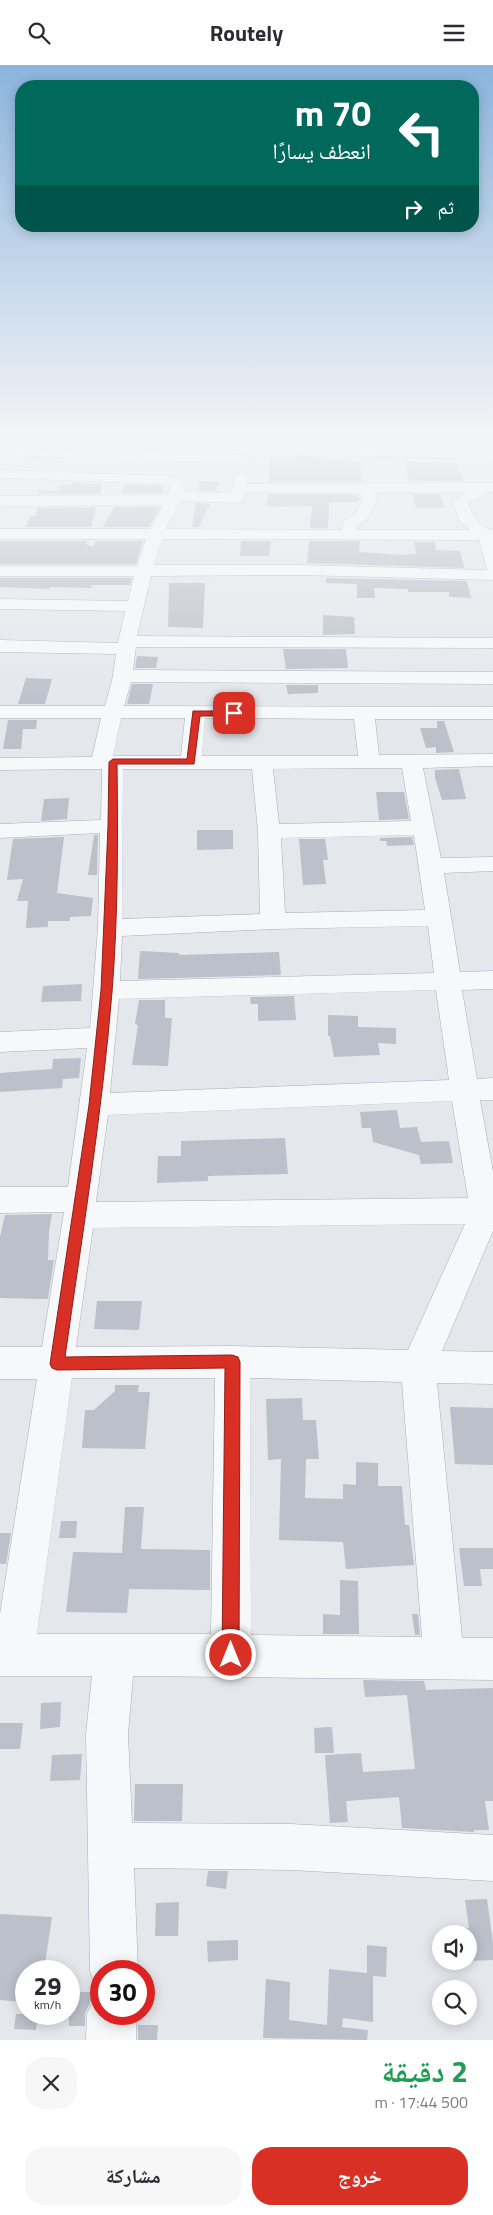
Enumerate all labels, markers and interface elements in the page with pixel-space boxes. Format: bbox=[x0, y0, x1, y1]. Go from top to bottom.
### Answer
text: Routely bbox=[210, 16, 283, 50]
icon: search bbox=[25, 19, 53, 47]
icon: menu bbox=[440, 19, 468, 47]
text: 70 m bbox=[295, 86, 371, 140]
icon: left bbox=[389, 100, 454, 165]
text: انعطف يسارًا bbox=[273, 134, 371, 168]
text: ثم bbox=[437, 192, 454, 221]
icon: right bbox=[399, 195, 427, 223]
pin bbox=[213, 692, 255, 734]
icon: arrive bbox=[220, 699, 248, 727]
position arrow bbox=[204, 1628, 256, 1680]
map controls bbox=[432, 1925, 477, 2025]
button: sound bbox=[432, 1925, 477, 1970]
speed limit sign: 30 bbox=[90, 1960, 155, 2025]
text: 29 bbox=[33, 1967, 62, 2005]
button: search bbox=[432, 1980, 477, 2025]
text: km/h bbox=[34, 1995, 61, 2014]
text: 2 دقيقة bbox=[382, 2048, 468, 2094]
button: close bbox=[25, 2057, 77, 2109]
text: 500 m · 17:44 bbox=[374, 2090, 468, 2114]
button: مشاركة bbox=[25, 2147, 242, 2205]
button: خروج bbox=[252, 2147, 468, 2205]

